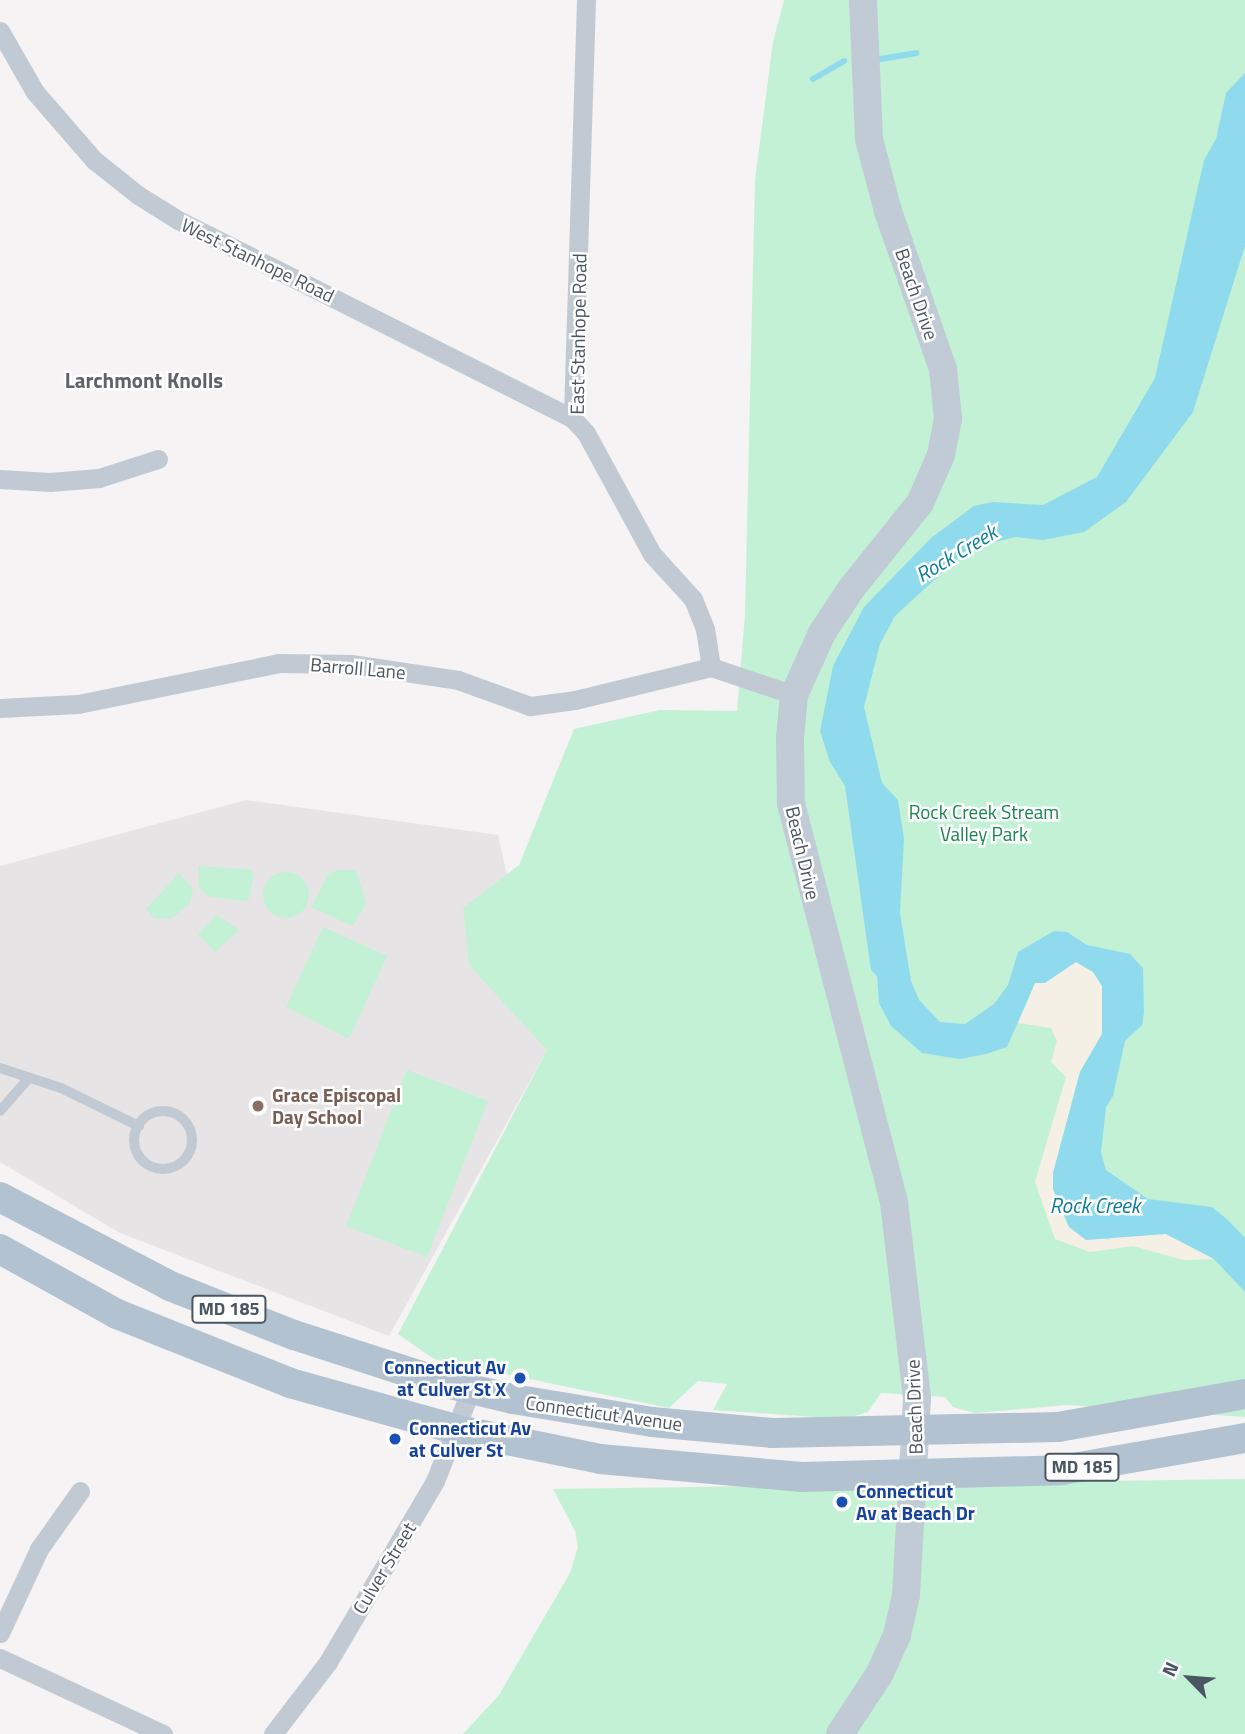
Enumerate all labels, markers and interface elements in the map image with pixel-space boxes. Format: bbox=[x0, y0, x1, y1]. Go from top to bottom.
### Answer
street label: West Stanhope Road bbox=[178, 213, 338, 307]
street label: Beach Drive bbox=[891, 245, 943, 343]
street label: East Stanhope Road bbox=[565, 253, 591, 415]
district label: Larchmont Knolls bbox=[65, 367, 223, 393]
water label: Rock Creek bbox=[911, 519, 1001, 587]
street label: Barroll Lane bbox=[309, 652, 407, 684]
park label: Rock Creek Stream Valley Park bbox=[909, 801, 1059, 845]
street label: Beach Drive bbox=[781, 804, 825, 902]
place label: Grace Episcopal Day School bbox=[272, 1084, 401, 1128]
marker: Grace Episcopal Day School bbox=[250, 1098, 266, 1114]
water label: Rock Creek bbox=[1050, 1192, 1140, 1218]
road number: MD 185 bbox=[190, 1294, 268, 1324]
place label: Connecticut Av at Culver St X bbox=[384, 1356, 506, 1400]
street label: Beach Drive bbox=[901, 1359, 927, 1455]
marker: Connecticut Av at Culver St X bbox=[512, 1370, 528, 1386]
street label: Connecticut Avenue bbox=[524, 1391, 684, 1435]
place label: Connecticut Av at Culver St bbox=[409, 1417, 531, 1461]
marker: Connecticut Av at Culver St bbox=[387, 1431, 403, 1447]
road number: MD 185 bbox=[1044, 1452, 1120, 1482]
place label: Connecticut Av at Beach Dr bbox=[856, 1480, 975, 1524]
marker: Connecticut Av at Beach Dr bbox=[834, 1494, 850, 1510]
street label: Culver Street bbox=[348, 1518, 420, 1618]
north arrow bbox=[1154, 1643, 1224, 1713]
text: N bbox=[1154, 1657, 1185, 1681]

